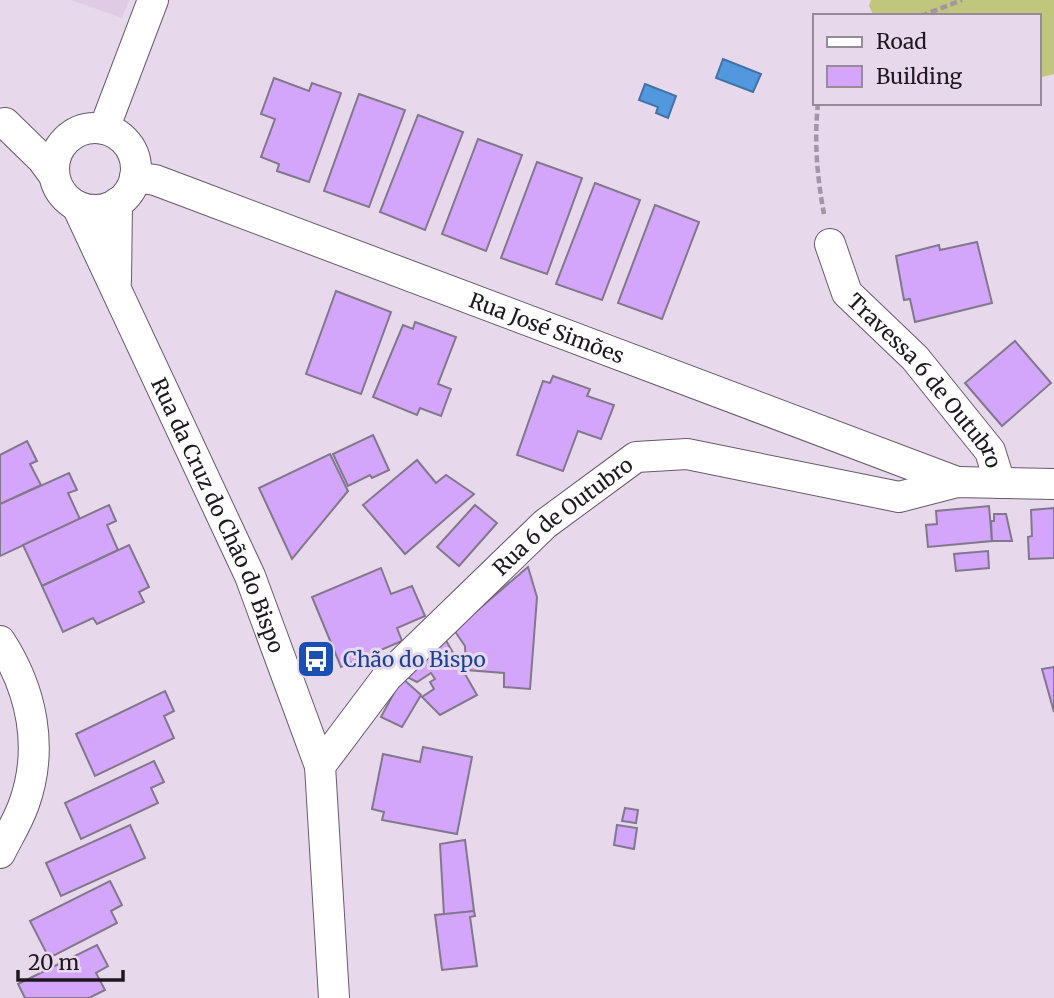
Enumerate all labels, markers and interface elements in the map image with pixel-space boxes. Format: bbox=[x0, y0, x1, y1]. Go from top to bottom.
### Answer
legend bbox=[813, 14, 1040, 105]
text: Road bbox=[876, 28, 927, 55]
text: Building bbox=[876, 63, 963, 90]
street label: Rua José Simões bbox=[466, 286, 628, 369]
street label: Travessa 6 de Outubro bbox=[842, 287, 1008, 471]
street label: Rua da Cruz do Chão do Bispo bbox=[146, 373, 291, 656]
street label: Rua 6 de Outubro bbox=[487, 451, 638, 581]
bus stop icon: Chão do Bispo bbox=[295, 638, 337, 680]
place label: Chão do Bispo bbox=[343, 646, 486, 673]
scale bar bbox=[18, 939, 122, 983]
text: 20 m bbox=[28, 949, 80, 976]

